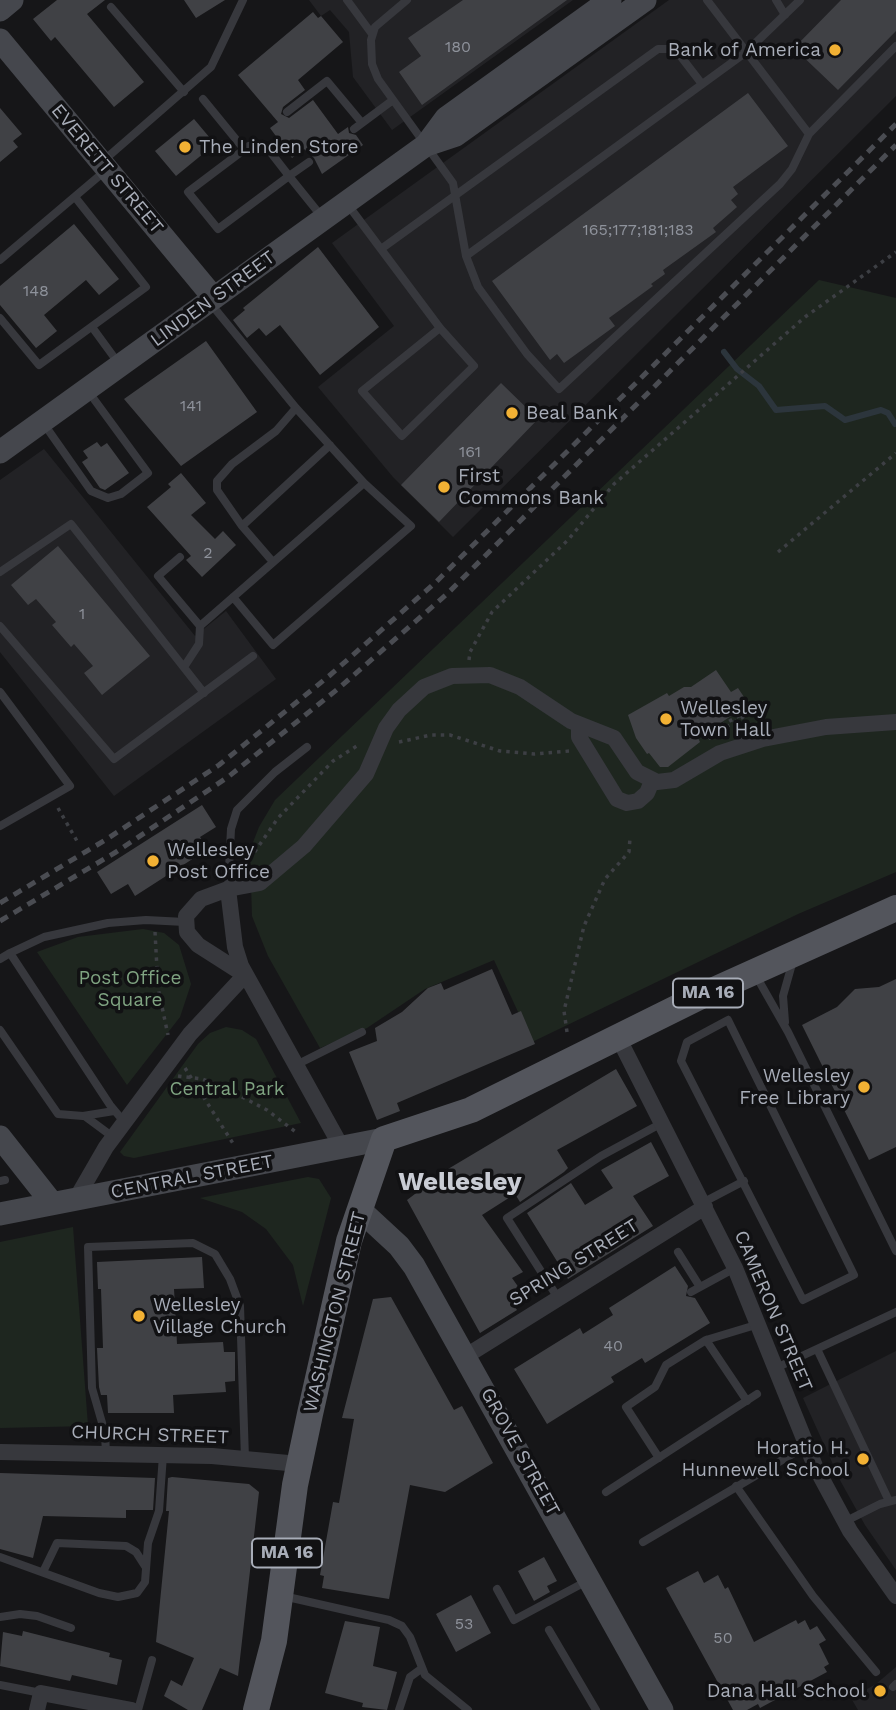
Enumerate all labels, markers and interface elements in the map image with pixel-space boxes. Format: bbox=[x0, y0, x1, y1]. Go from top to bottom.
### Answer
house number: 180 bbox=[445, 37, 471, 57]
place label: Bank of America bbox=[668, 39, 821, 61]
marker: Bank of America bbox=[827, 42, 843, 58]
street label: EVERETT STREET bbox=[46, 100, 168, 238]
place label: The Linden Store bbox=[199, 136, 359, 158]
marker: The Linden Store bbox=[177, 139, 193, 155]
house number: 165;177;181;183 bbox=[582, 220, 694, 240]
street label: LINDEN STREET bbox=[146, 246, 280, 352]
house number: 148 bbox=[23, 281, 49, 301]
house number: 141 bbox=[180, 396, 202, 416]
place label: Beal Bank bbox=[526, 402, 618, 424]
marker: Beal Bank bbox=[504, 405, 520, 421]
house number: 161 bbox=[459, 442, 481, 462]
place label: First Commons Bank bbox=[458, 465, 604, 509]
marker: First Commons Bank bbox=[436, 479, 452, 495]
house number: 2 bbox=[203, 543, 213, 563]
house number: 1 bbox=[79, 604, 85, 624]
place label: Wellesley Town Hall bbox=[680, 697, 771, 741]
marker: Wellesley Town Hall bbox=[658, 711, 674, 727]
place label: Wellesley Post Office bbox=[167, 839, 270, 883]
marker: Wellesley Post Office bbox=[145, 853, 161, 869]
park label: Post Office Square bbox=[78, 967, 182, 1011]
road number: MA 16 bbox=[673, 978, 743, 1008]
place label: Wellesley Free Library bbox=[739, 1065, 850, 1109]
park label: Central Park bbox=[170, 1078, 284, 1100]
marker: Wellesley Free Library bbox=[856, 1079, 872, 1095]
street label: CENTRAL STREET bbox=[109, 1150, 275, 1204]
district label: Wellesley bbox=[398, 1166, 522, 1198]
street label: WASHINGTON STREET bbox=[299, 1209, 371, 1415]
street label: SPRING STREET bbox=[505, 1214, 643, 1312]
street label: CAMERON STREET bbox=[729, 1227, 817, 1395]
place label: Wellesley Village Church bbox=[153, 1294, 287, 1338]
marker: Wellesley Village Church bbox=[131, 1308, 147, 1324]
house number: 40 bbox=[603, 1336, 623, 1356]
street label: GROVE STREET bbox=[475, 1384, 565, 1520]
street label: CHURCH STREET bbox=[71, 1421, 229, 1449]
place label: Horatio H. Hunnewell School bbox=[681, 1437, 849, 1481]
marker: Horatio H. Hunnewell School bbox=[855, 1451, 871, 1467]
road number: MA 16 bbox=[252, 1538, 322, 1568]
house number: 53 bbox=[455, 1614, 473, 1634]
house number: 50 bbox=[713, 1628, 733, 1648]
place label: Dana Hall School bbox=[707, 1680, 866, 1702]
marker: Dana Hall School bbox=[872, 1683, 888, 1699]

